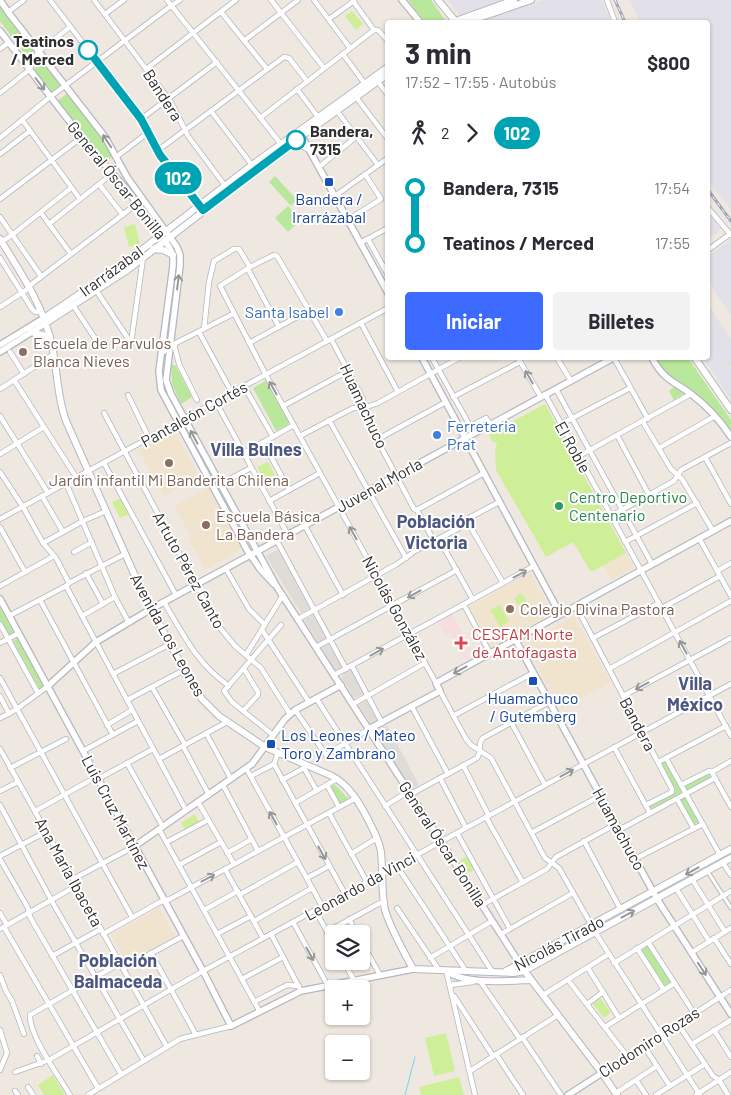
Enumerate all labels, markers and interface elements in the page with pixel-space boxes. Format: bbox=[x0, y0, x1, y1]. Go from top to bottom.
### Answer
place label: Teatinos / Merced bbox=[11, 31, 74, 68]
text: 3 min bbox=[405, 36, 472, 70]
marker: Teatinos / Merced bbox=[78, 40, 98, 60]
text: $800 bbox=[647, 51, 690, 74]
street label: Bandera bbox=[140, 65, 187, 124]
text: 17:52 – 17:55 · Autobús bbox=[405, 72, 556, 91]
one-way arrow bbox=[35, 77, 45, 91]
street label: General Óscar Bonilla bbox=[64, 117, 171, 243]
icon: walk bbox=[405, 119, 433, 147]
icon: forward bbox=[458, 119, 486, 147]
place label: Bandera, 7315 bbox=[310, 121, 374, 158]
text: 102 bbox=[504, 122, 530, 144]
text: 2 bbox=[441, 123, 450, 142]
marker: Bandera, 7315 bbox=[286, 130, 306, 150]
one-way arrow bbox=[102, 135, 112, 149]
line badge: 102 bbox=[149, 162, 207, 194]
text: 102 bbox=[165, 167, 191, 189]
marker: Bandera / Irarrázabal bbox=[323, 176, 335, 188]
text: Bandera, 7315 bbox=[443, 176, 559, 199]
text: 17:54 bbox=[654, 178, 690, 197]
place label: Bandera / Irarrázabal bbox=[292, 189, 366, 226]
text: Teatinos / Merced bbox=[443, 231, 594, 254]
text: 17:55 bbox=[655, 233, 690, 252]
street label: Irarrázabal bbox=[75, 241, 146, 300]
one-way arrow bbox=[173, 274, 183, 290]
button: Iniciar bbox=[405, 292, 543, 350]
button: Billetes bbox=[553, 292, 690, 350]
place label: Santa Isabel bbox=[245, 302, 329, 321]
marker: Santa Isabel bbox=[333, 306, 345, 318]
place label: Escuela de Parvulos Blanca Nieves bbox=[33, 333, 171, 370]
marker: Escuela de Parvulos Blanca Nieves bbox=[17, 346, 29, 358]
street label: Huamachuco bbox=[337, 360, 392, 451]
one-way arrow bbox=[524, 371, 534, 385]
street label: Pantaleón Cortés bbox=[137, 376, 250, 451]
one-way arrow bbox=[268, 380, 278, 395]
place label: Ferreteria Prat bbox=[447, 416, 516, 453]
street label: El Roble bbox=[552, 418, 595, 476]
marker: Ferreteria Prat bbox=[431, 429, 443, 441]
one-way arrow bbox=[189, 430, 198, 445]
district label: Villa Bulnes bbox=[210, 438, 302, 460]
street label: Juvenal Morla bbox=[333, 453, 425, 516]
marker: Jardín infantil Mi Banderita Chilena bbox=[163, 457, 175, 469]
place label: Jardín infantil Mi Banderita Chilena bbox=[49, 470, 289, 489]
place label: Centro Deportivo Centenario bbox=[569, 487, 687, 524]
marker: Centro Deportivo Centenario bbox=[553, 500, 565, 512]
place label: Escuela Básica La Bandera bbox=[216, 506, 320, 543]
street label: Artuto Pérez Canto bbox=[149, 508, 229, 632]
district label: Población Victoria bbox=[397, 510, 475, 553]
marker: Escuela Básica La Bandera bbox=[200, 519, 212, 531]
one-way arrow bbox=[348, 526, 358, 540]
street label: Nicolás González bbox=[359, 552, 432, 663]
one-way arrow bbox=[512, 569, 527, 578]
street label: Avenida Los Leones bbox=[127, 570, 210, 700]
one-way arrow bbox=[407, 589, 422, 599]
place label: Colegio Divina Pastora bbox=[520, 599, 674, 618]
marker: Colegio Divina Pastora bbox=[504, 603, 516, 615]
place label: CESFAM Norte de Antofagasta bbox=[472, 624, 577, 661]
marker: CESFAM Norte de Antofagasta bbox=[454, 636, 468, 650]
one-way arrow bbox=[677, 640, 687, 655]
one-way arrow bbox=[370, 647, 385, 657]
one-way arrow bbox=[453, 665, 468, 675]
district label: Villa México bbox=[667, 672, 723, 715]
marker: Huamachuco / Gutemberg bbox=[527, 675, 539, 687]
one-way arrow bbox=[635, 682, 650, 691]
place label: Huamachuco / Gutemberg bbox=[487, 688, 579, 725]
street label: Bandera bbox=[616, 694, 660, 754]
place label: Los Leones / Mateo Toro y Zambrano bbox=[281, 725, 416, 762]
marker: Los Leones / Mateo Toro y Zambrano bbox=[265, 738, 277, 750]
street label: Luis Cruz Martínez bbox=[78, 752, 154, 872]
one-way arrow bbox=[559, 768, 574, 777]
street label: General Óscar Bonilla bbox=[396, 777, 491, 910]
street label: Huamachuco bbox=[589, 784, 650, 873]
one-way arrow bbox=[268, 811, 278, 825]
street label: Ana María Ibaceta bbox=[32, 814, 107, 930]
one-way arrow bbox=[317, 845, 327, 860]
street label: Leonardo da Vinci bbox=[301, 847, 419, 924]
one-way arrow bbox=[685, 867, 700, 876]
one-way arrow bbox=[200, 873, 215, 883]
one-way arrow bbox=[621, 909, 636, 919]
street label: Nicolás Tirado bbox=[511, 911, 607, 974]
map controls bbox=[325, 925, 370, 1080]
button: layers bbox=[325, 925, 370, 970]
one-way arrow bbox=[306, 947, 316, 961]
district label: Población Balmaceda bbox=[74, 949, 162, 992]
one-way arrow bbox=[697, 962, 707, 976]
button: + bbox=[325, 980, 370, 1025]
street label: Clodomiro Rozas bbox=[595, 1002, 703, 1081]
button: − bbox=[325, 1035, 370, 1080]

